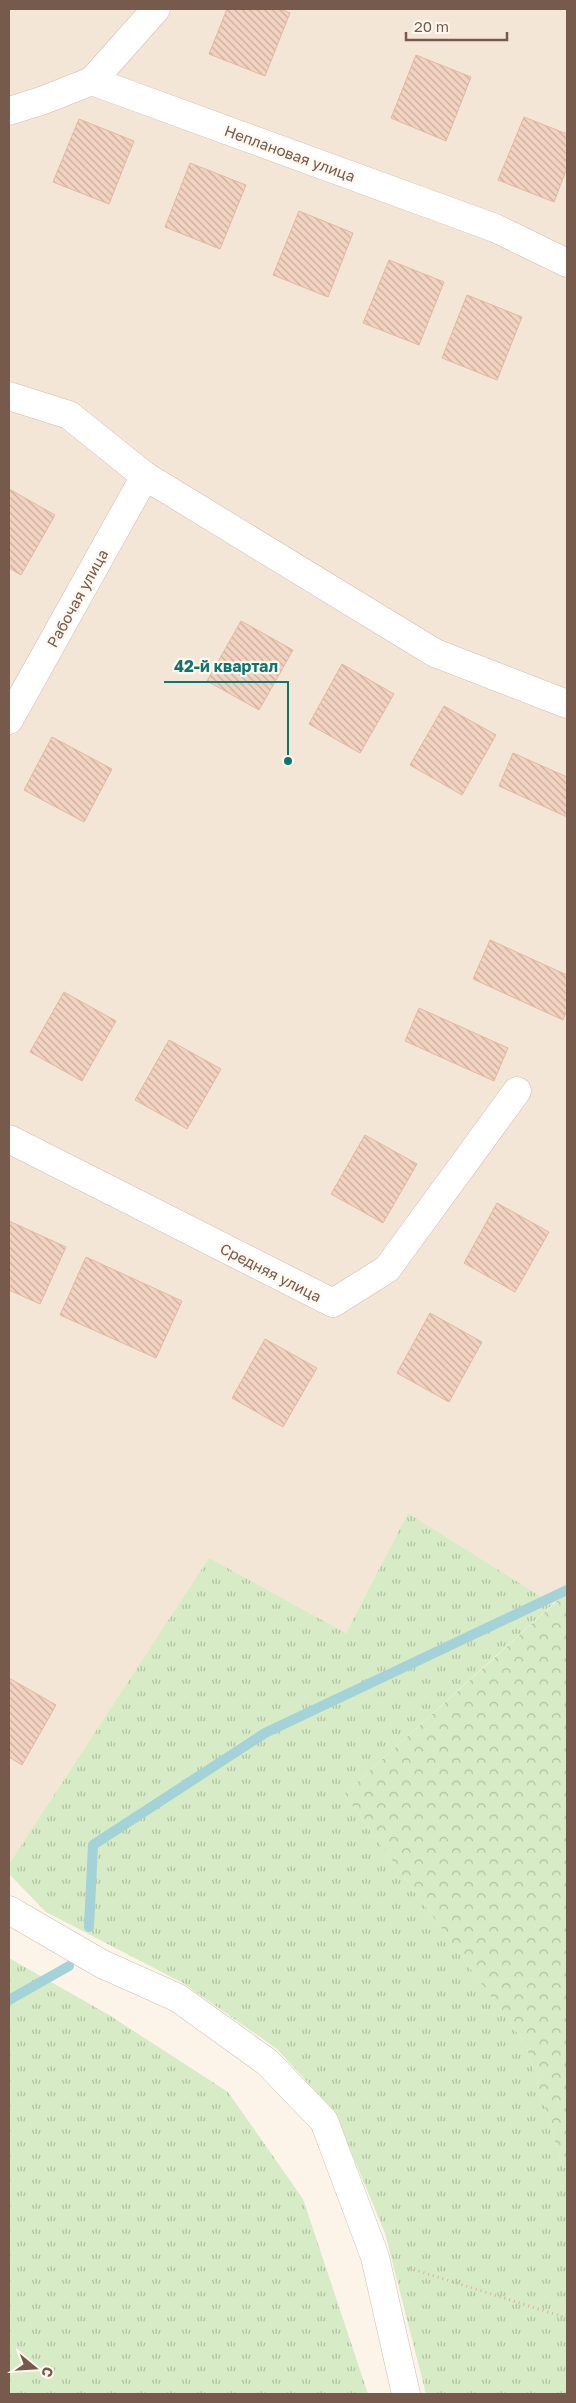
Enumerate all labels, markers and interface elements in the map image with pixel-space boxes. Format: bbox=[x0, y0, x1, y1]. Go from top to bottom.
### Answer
scale bar bbox=[406, 10, 507, 42]
text: 20 m bbox=[414, 17, 449, 35]
street label: Неплановая улица bbox=[222, 121, 358, 185]
street label: Рабочая улица bbox=[43, 546, 111, 650]
callout: 42-й квартал bbox=[164, 651, 288, 682]
text: 42-й квартал bbox=[174, 656, 278, 676]
street label: Средняя улица bbox=[217, 1239, 325, 1305]
north arrow bbox=[10, 2343, 60, 2393]
text: С bbox=[38, 2365, 57, 2380]

